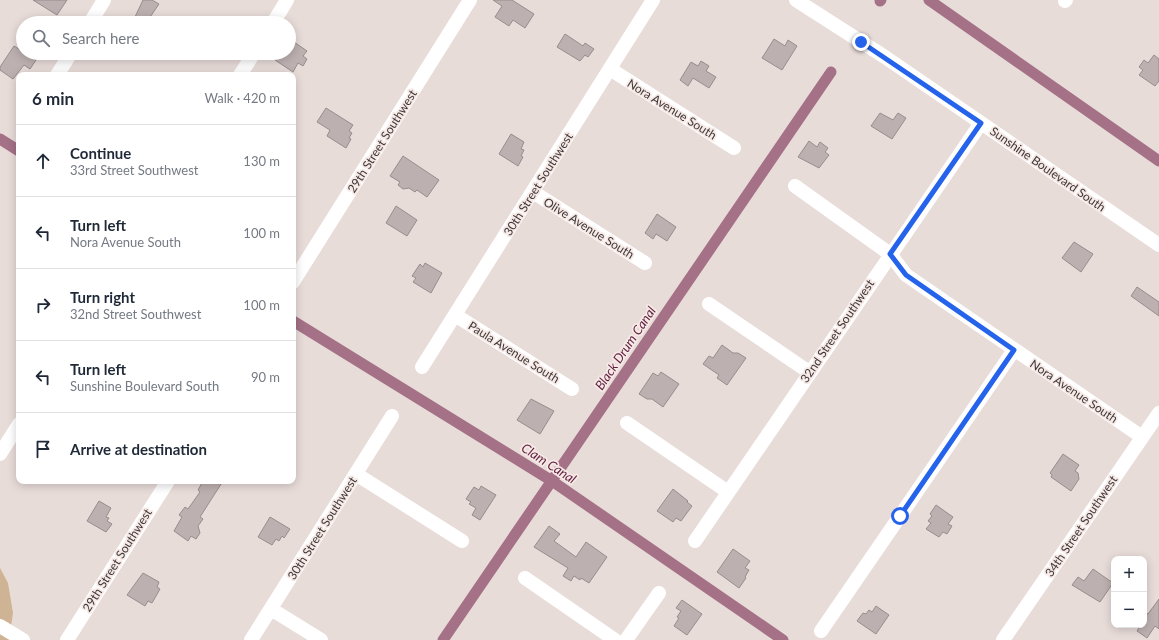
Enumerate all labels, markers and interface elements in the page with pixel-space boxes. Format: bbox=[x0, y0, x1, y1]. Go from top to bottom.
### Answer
search box bbox=[16, 16, 296, 60]
icon: search bbox=[30, 27, 52, 49]
text: Search here bbox=[62, 29, 139, 47]
route end bbox=[852, 33, 870, 51]
street label: Nora Avenue South bbox=[625, 75, 719, 143]
street label: 29th Street Southwest bbox=[344, 86, 420, 195]
text: 6 min bbox=[32, 88, 74, 109]
text: Walk · 420 m bbox=[204, 90, 280, 106]
street label: Sunshine Boulevard South bbox=[987, 123, 1109, 215]
street label: 30th Street Southwest bbox=[500, 129, 576, 238]
text: Continue bbox=[70, 144, 131, 162]
icon: ahead bbox=[32, 150, 54, 172]
text: 130 m bbox=[243, 153, 280, 169]
text: 33rd Street Southwest bbox=[70, 162, 199, 178]
street label: Olive Avenue South bbox=[541, 194, 637, 262]
text: Turn left bbox=[70, 216, 126, 234]
icon: left bbox=[32, 222, 54, 244]
text: 100 m bbox=[243, 225, 280, 241]
text: Nora Avenue South bbox=[70, 234, 181, 250]
street label: 32nd Street Southwest bbox=[797, 276, 877, 385]
text: Turn right bbox=[70, 288, 135, 306]
icon: right bbox=[32, 294, 54, 316]
text: 100 m bbox=[243, 297, 280, 313]
water label: Black Drum Canal bbox=[591, 303, 659, 393]
text: 32nd Street Southwest bbox=[70, 306, 201, 322]
street label: Paula Avenue South bbox=[466, 318, 562, 386]
street label: Nora Avenue South bbox=[1027, 356, 1121, 426]
text: Turn left bbox=[70, 360, 126, 378]
icon: left bbox=[32, 366, 54, 388]
text: 90 m bbox=[251, 369, 280, 385]
text: Sunshine Boulevard South bbox=[70, 378, 219, 394]
icon: arrive bbox=[32, 438, 54, 460]
water label: Clam Canal bbox=[519, 439, 579, 487]
text: Arrive at destination bbox=[70, 440, 207, 458]
street label: 34th Street Southwest bbox=[1042, 472, 1121, 579]
street label: 30th Street Southwest bbox=[284, 473, 360, 582]
street label: 29th Street Southwest bbox=[79, 505, 155, 614]
route start bbox=[891, 507, 909, 525]
map controls bbox=[1111, 556, 1147, 628]
button: + bbox=[1111, 556, 1147, 592]
button: − bbox=[1111, 592, 1147, 628]

